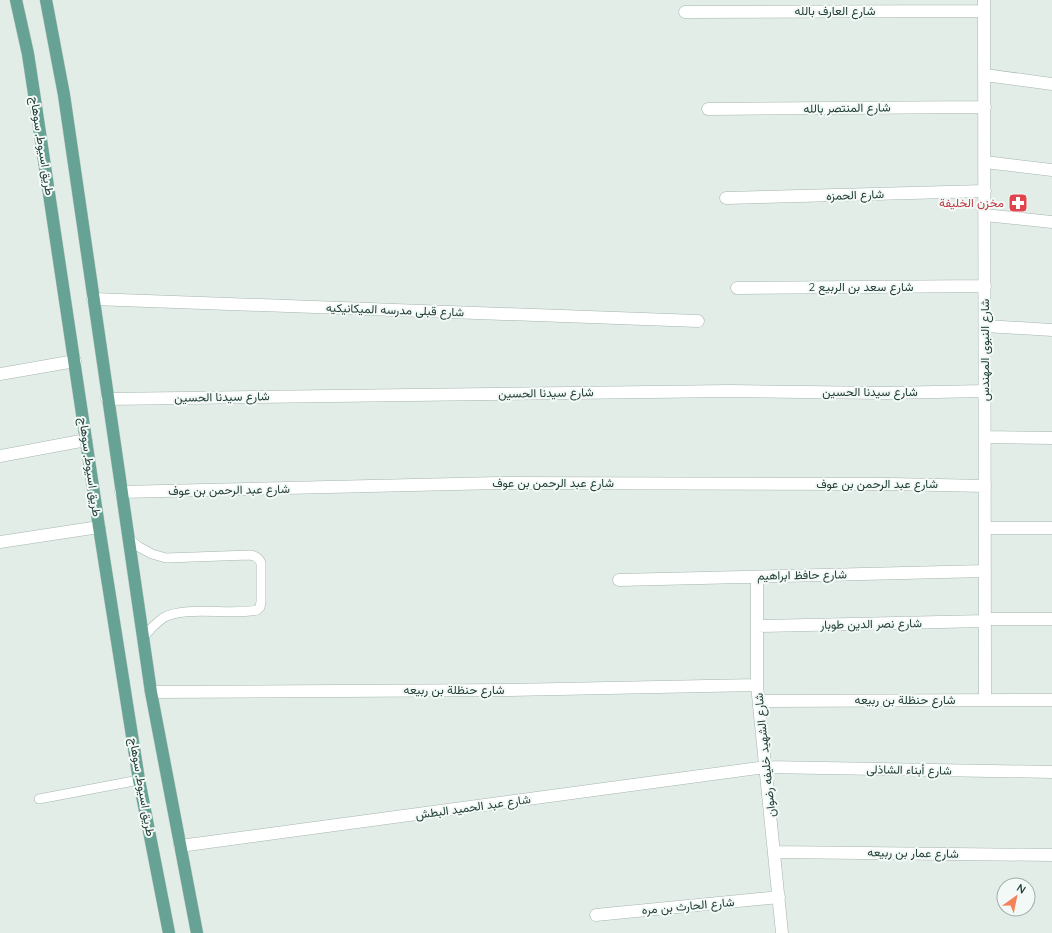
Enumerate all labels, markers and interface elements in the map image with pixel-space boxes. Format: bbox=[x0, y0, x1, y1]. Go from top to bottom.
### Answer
street label: شارع العارف بالله bbox=[795, 3, 875, 20]
street label: طريق اسيوط, سوهاج bbox=[25, 95, 58, 197]
street label: شارع المنتصر بالله bbox=[803, 99, 891, 118]
street label: شارع الحمزه bbox=[826, 186, 884, 205]
pharmacy icon: مخزن الخليفة bbox=[1007, 192, 1029, 214]
place label: مخزن الخليفة bbox=[939, 195, 1004, 211]
street label: شارع سعد بن الربيع 2 bbox=[808, 279, 914, 296]
street label: شارع النبوى المهندس bbox=[977, 299, 994, 401]
street label: شارع قبلى مدرسه الميكانيكيه bbox=[326, 300, 464, 321]
street label: شارع سيدنا الحسين bbox=[498, 384, 594, 403]
street label: شارع سيدنا الحسين bbox=[822, 384, 918, 401]
street label: شارع سيدنا الحسين bbox=[174, 388, 270, 407]
street label: طريق اسيوط, سوهاج bbox=[74, 416, 105, 518]
street label: شارع عبد الرحمن بن عوف bbox=[492, 475, 614, 492]
street label: شارع عبد الرحمن بن عوف bbox=[816, 476, 938, 493]
street label: شارع عبد الرحمن بن عوف bbox=[168, 481, 290, 500]
street label: شارع حافظ ابراهيم bbox=[757, 566, 847, 585]
street label: شارع نصر الدين طوبار bbox=[819, 615, 922, 634]
street label: شارع حنظلة بن ربيعه bbox=[403, 682, 505, 699]
street label: شارع الشهيد خليفه رضوان bbox=[751, 692, 780, 818]
street label: شارع حنظلة بن ربيعه bbox=[854, 692, 956, 709]
street label: طريق اسيوط, سوهاج bbox=[124, 736, 159, 838]
street label: شارع أبناء الشاذلى bbox=[866, 761, 952, 780]
street label: شارع عبد الحميد البطش bbox=[414, 791, 532, 824]
street label: شارع عمار بن ربيعه bbox=[867, 844, 959, 863]
north arrow bbox=[996, 877, 1036, 917]
text: N bbox=[1014, 881, 1029, 897]
street label: شارع الحارث بن مره bbox=[641, 894, 735, 919]

